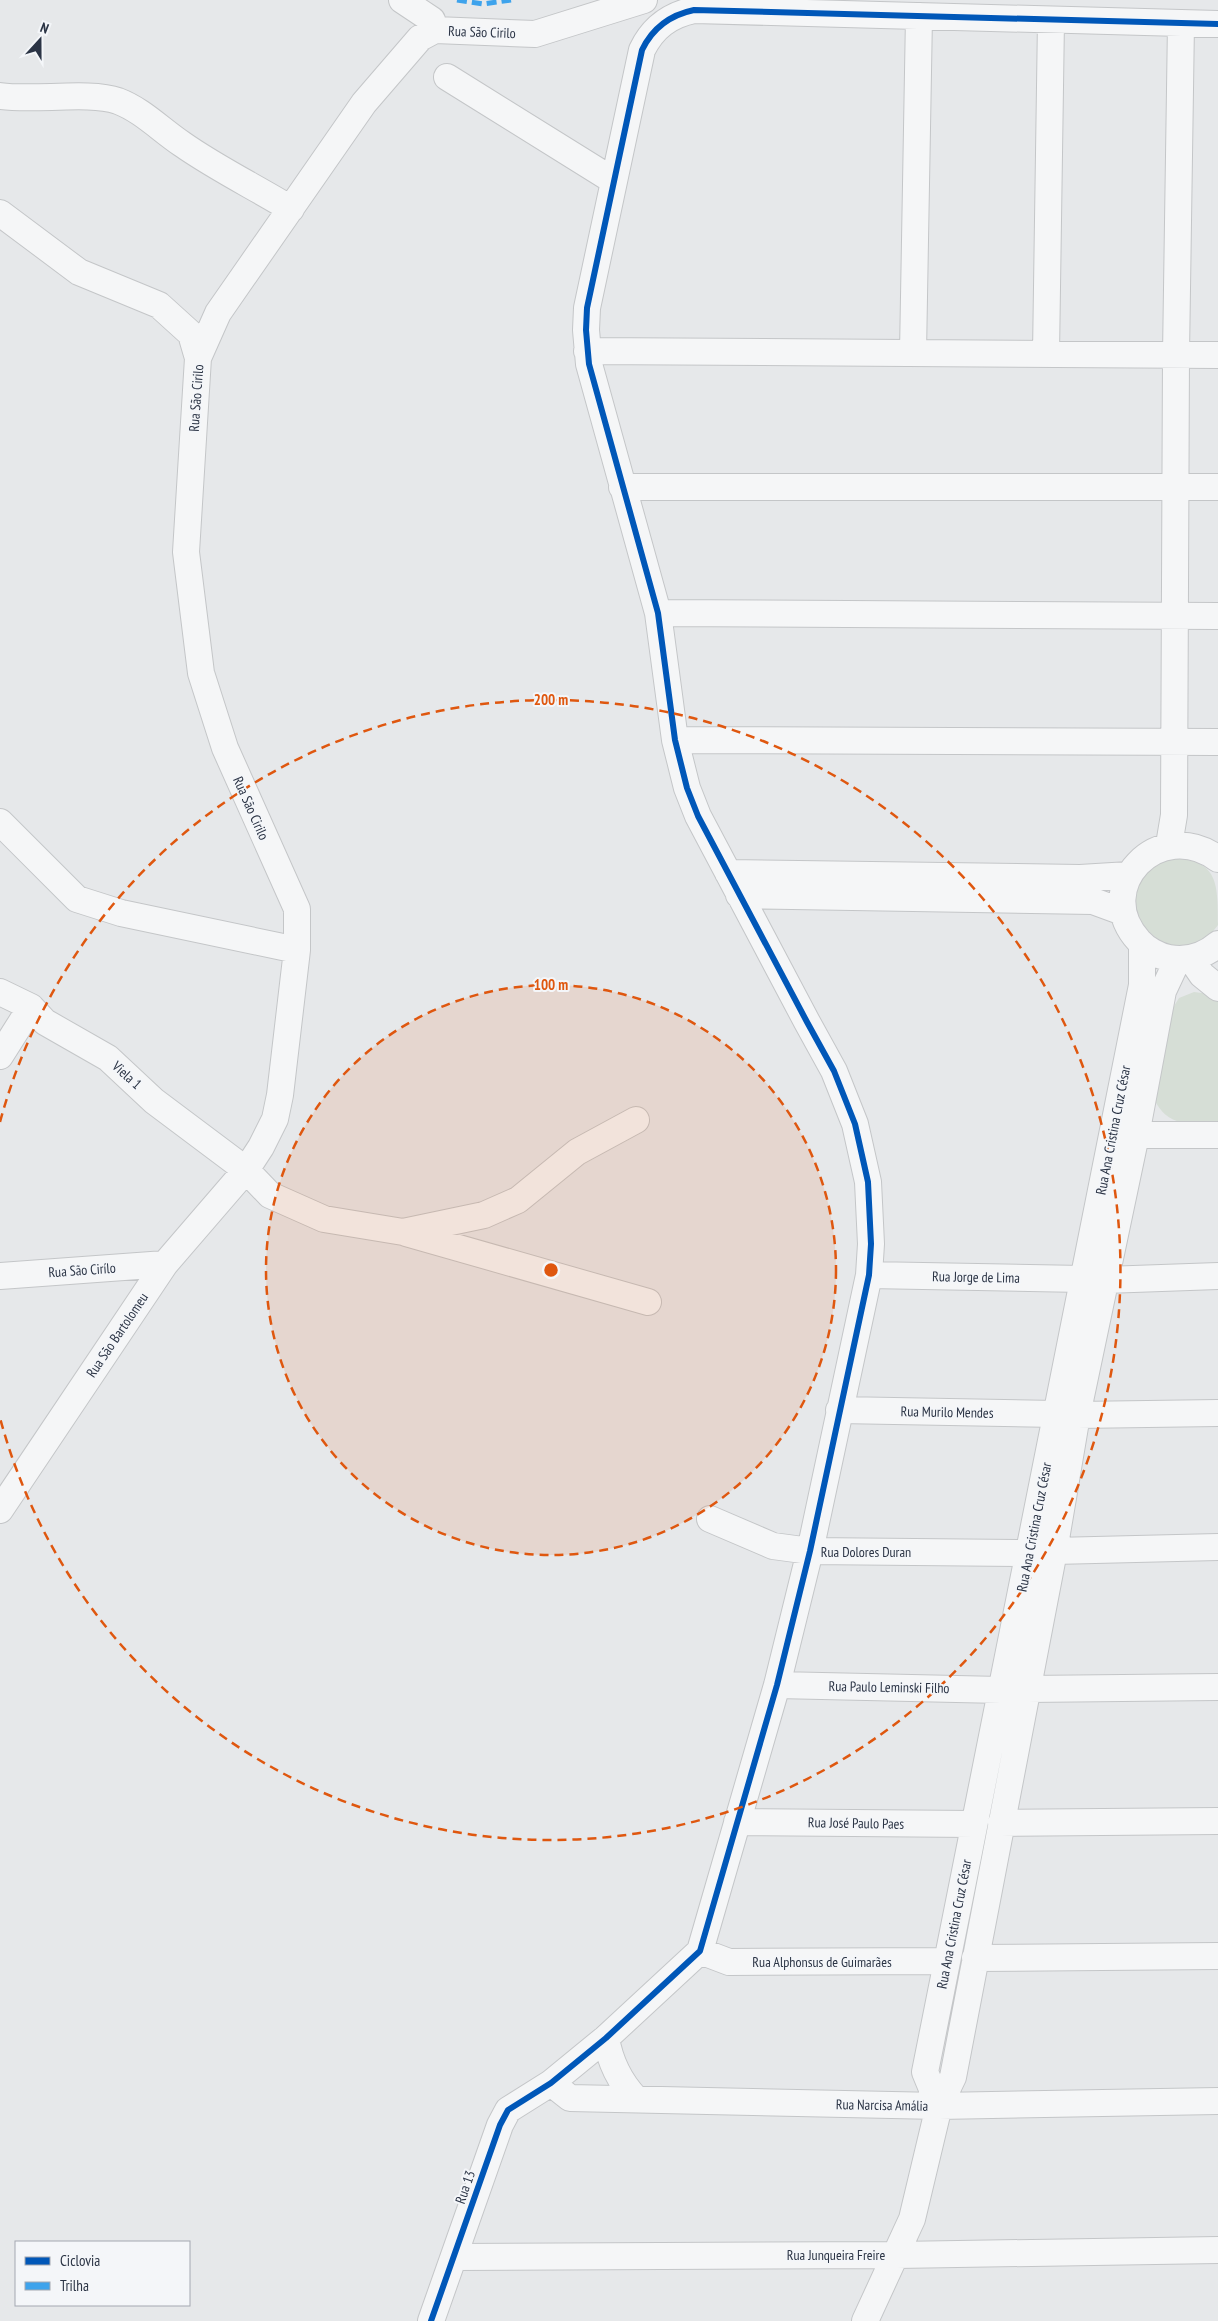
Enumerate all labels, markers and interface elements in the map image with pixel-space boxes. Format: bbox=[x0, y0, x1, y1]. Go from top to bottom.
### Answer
north arrow bbox=[15, 15, 65, 65]
text: N bbox=[38, 18, 51, 38]
street label: Rua São Cirilo bbox=[448, 22, 516, 42]
street label: Rua São Cirilo bbox=[185, 364, 207, 432]
text: 200 m bbox=[534, 690, 568, 709]
street label: Rua São Cirilo bbox=[229, 773, 273, 843]
text: 100 m bbox=[534, 975, 568, 994]
street label: Viela 1 bbox=[108, 1056, 145, 1093]
street label: Rua Ana Cristina Cruz César bbox=[1092, 1064, 1134, 1196]
street label: Rua São Cirílo bbox=[48, 1259, 116, 1281]
centre of rings bbox=[542, 1261, 560, 1279]
street label: Rua Jorge de Lima bbox=[932, 1267, 1020, 1287]
street label: Rua São Bartolomeu bbox=[82, 1289, 152, 1381]
street label: Rua Murilo Mendes bbox=[900, 1402, 994, 1422]
street label: Rua Ana Cristina Cruz César bbox=[1013, 1461, 1055, 1593]
street label: Rua Dolores Duran bbox=[821, 1543, 911, 1561]
street label: Rua Paulo Leminski Filho bbox=[828, 1677, 950, 1697]
street label: Rua José Paulo Paes bbox=[808, 1813, 905, 1833]
street label: Rua Ana Cristina Cruz César bbox=[933, 1858, 975, 1990]
street label: Rua Alphonsus de Guimarães bbox=[752, 1953, 892, 1971]
street label: Rua Narcisa Amália bbox=[836, 2095, 928, 2115]
street label: Rua 13 bbox=[451, 2168, 479, 2206]
legend bbox=[15, 2241, 190, 2306]
street label: Rua Junqueira Freire bbox=[787, 2246, 885, 2264]
text: Ciclovia bbox=[60, 2251, 100, 2270]
text: Trilha bbox=[60, 2276, 89, 2295]

